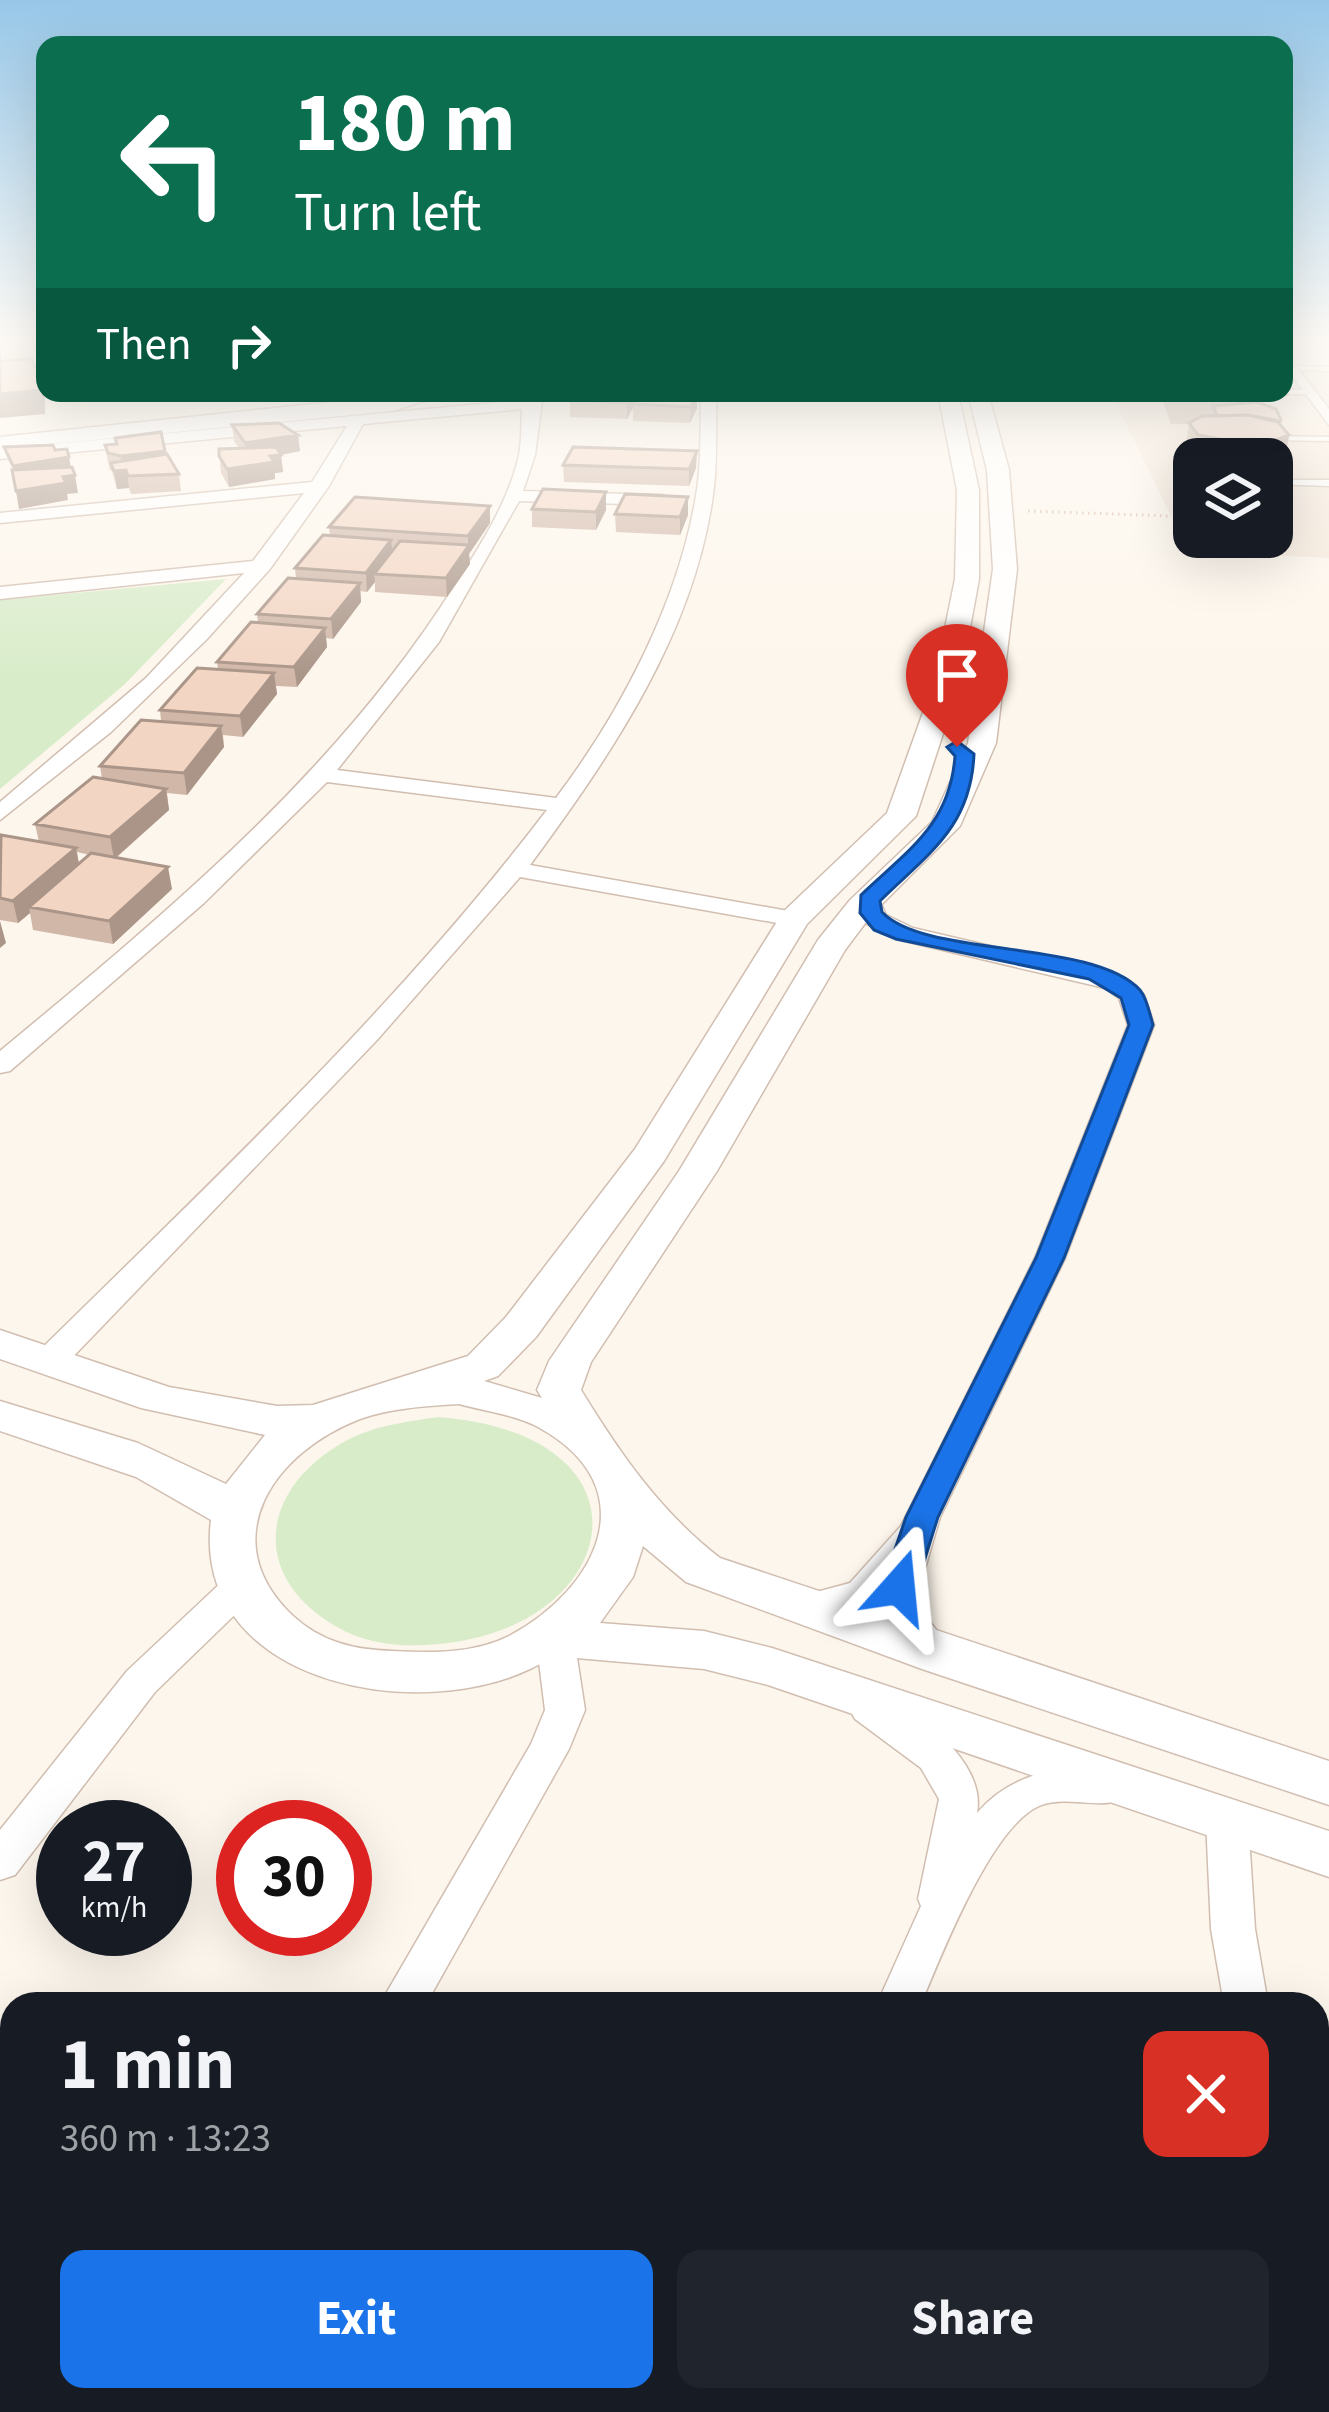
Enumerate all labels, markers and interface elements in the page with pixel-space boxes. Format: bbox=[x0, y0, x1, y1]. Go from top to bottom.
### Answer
text: 180 m bbox=[294, 64, 516, 184]
icon: left bbox=[96, 84, 252, 240]
text: Turn left bbox=[294, 175, 481, 252]
icon: right bbox=[216, 312, 282, 378]
text: Then bbox=[96, 313, 192, 377]
map controls bbox=[1173, 438, 1293, 558]
button: layers bbox=[1173, 438, 1293, 558]
pin bbox=[906, 624, 1008, 747]
icon: arrive bbox=[924, 642, 990, 708]
position arrow bbox=[836, 1524, 962, 1650]
speed limit sign: 30 bbox=[216, 1800, 372, 1956]
text: 27 bbox=[82, 1820, 146, 1905]
text: km/h bbox=[81, 1886, 147, 1929]
text: 1 min bbox=[60, 2014, 235, 2117]
button: close bbox=[1143, 2031, 1269, 2157]
text: 360 m · 13:23 bbox=[60, 2111, 271, 2167]
button: Exit bbox=[60, 2250, 653, 2388]
button: Share bbox=[677, 2250, 1269, 2388]

